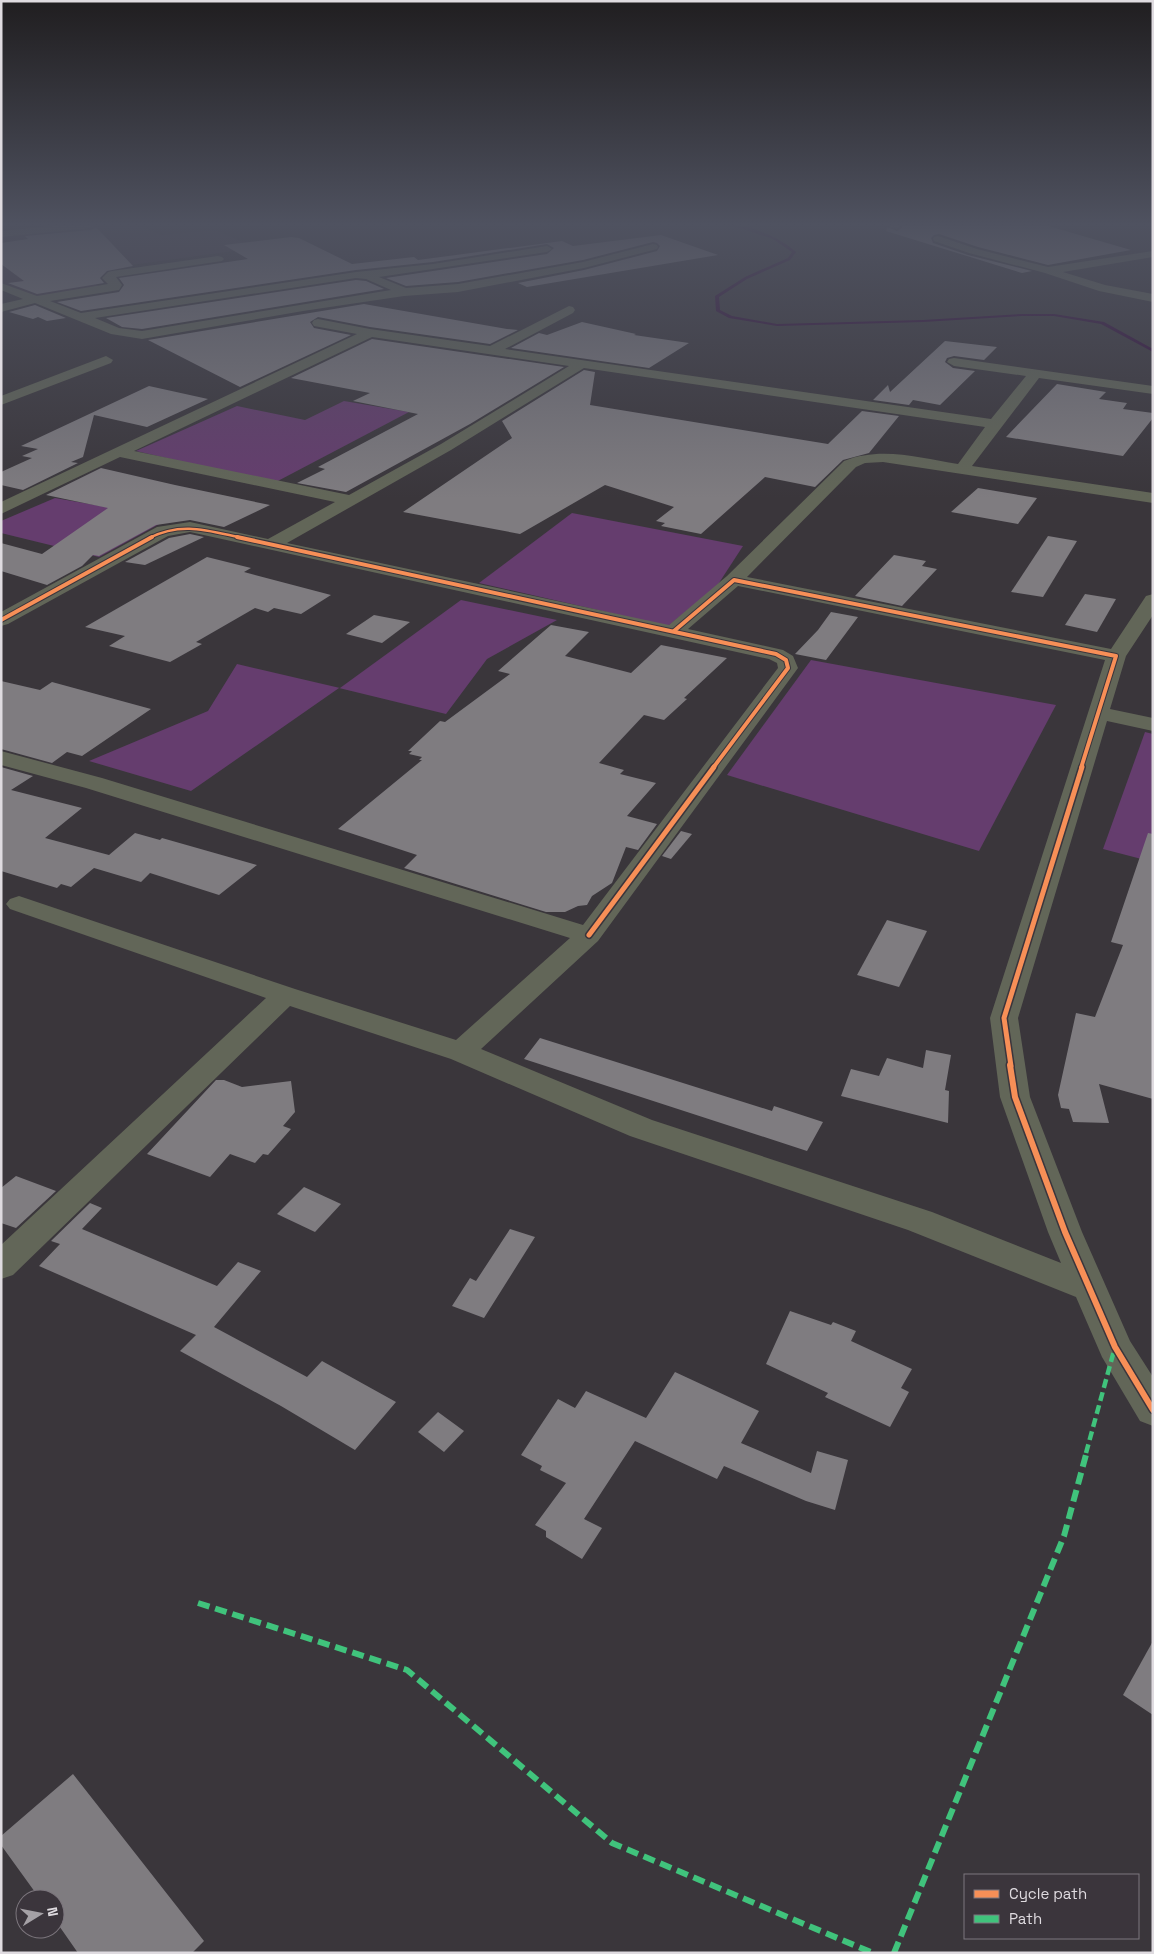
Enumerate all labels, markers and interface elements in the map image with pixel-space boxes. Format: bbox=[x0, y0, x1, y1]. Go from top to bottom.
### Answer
legend bbox=[964, 1874, 1139, 1939]
text: Cycle path bbox=[1009, 1884, 1087, 1903]
north arrow bbox=[15, 1889, 65, 1939]
text: N bbox=[43, 1906, 62, 1918]
text: Path bbox=[1009, 1909, 1042, 1928]

